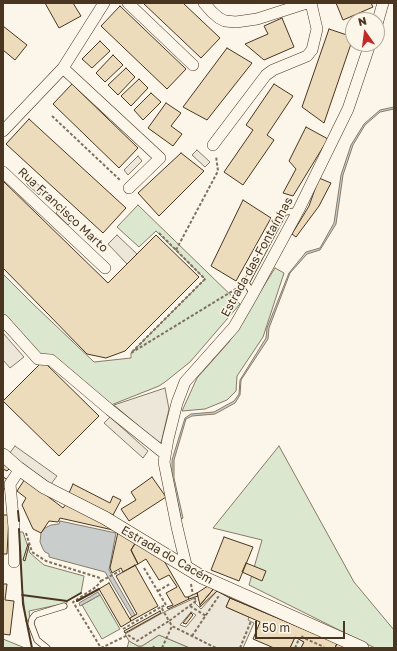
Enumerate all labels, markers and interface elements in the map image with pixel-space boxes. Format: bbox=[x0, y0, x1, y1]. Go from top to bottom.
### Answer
north arrow bbox=[345, 12, 385, 52]
text: N bbox=[357, 14, 368, 28]
street label: Rua Francisco Marto bbox=[15, 165, 111, 255]
street label: Estrada das Fontaínhas bbox=[218, 195, 296, 319]
street label: Estrada do Cacém bbox=[119, 523, 215, 587]
scale bar bbox=[257, 613, 347, 639]
text: 50 m bbox=[262, 620, 290, 635]

